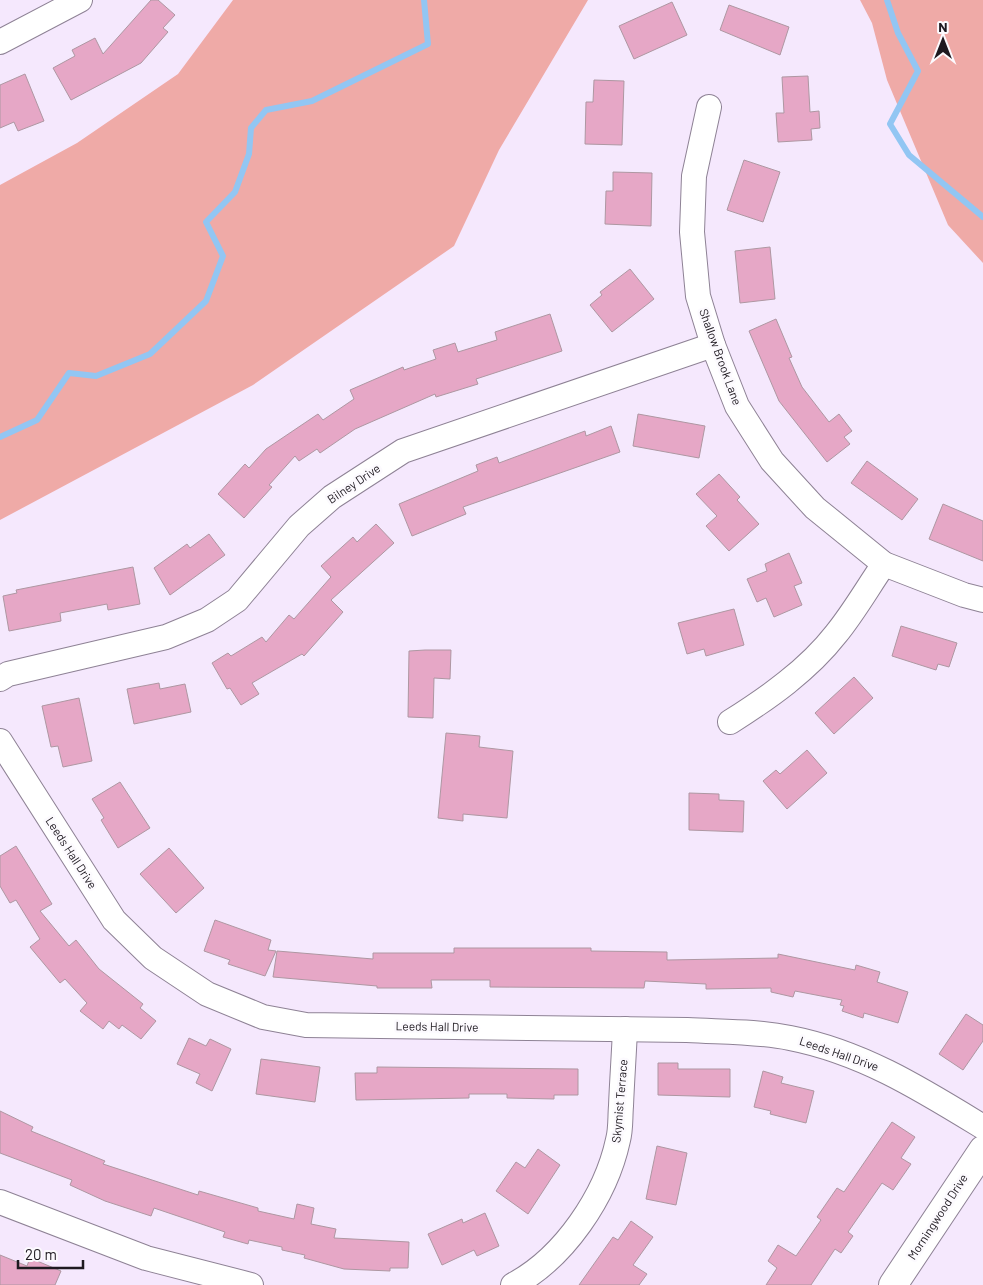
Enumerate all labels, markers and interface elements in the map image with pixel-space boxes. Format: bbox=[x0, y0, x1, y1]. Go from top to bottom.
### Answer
north arrow bbox=[918, 15, 968, 65]
text: N bbox=[938, 18, 948, 35]
street label: Shallow Brook Lane bbox=[697, 307, 745, 407]
street label: Bilney Drive bbox=[324, 460, 382, 506]
street label: Leeds Hall Drive bbox=[43, 814, 100, 891]
street label: Leeds Hall Drive bbox=[395, 1018, 479, 1034]
street label: Leeds Hall Drive bbox=[798, 1033, 881, 1073]
street label: Skymist Terrace bbox=[608, 1059, 630, 1143]
street label: Morningwood Drive bbox=[904, 1171, 970, 1262]
scale bar bbox=[18, 1238, 82, 1270]
text: 20 m bbox=[25, 1245, 57, 1263]

